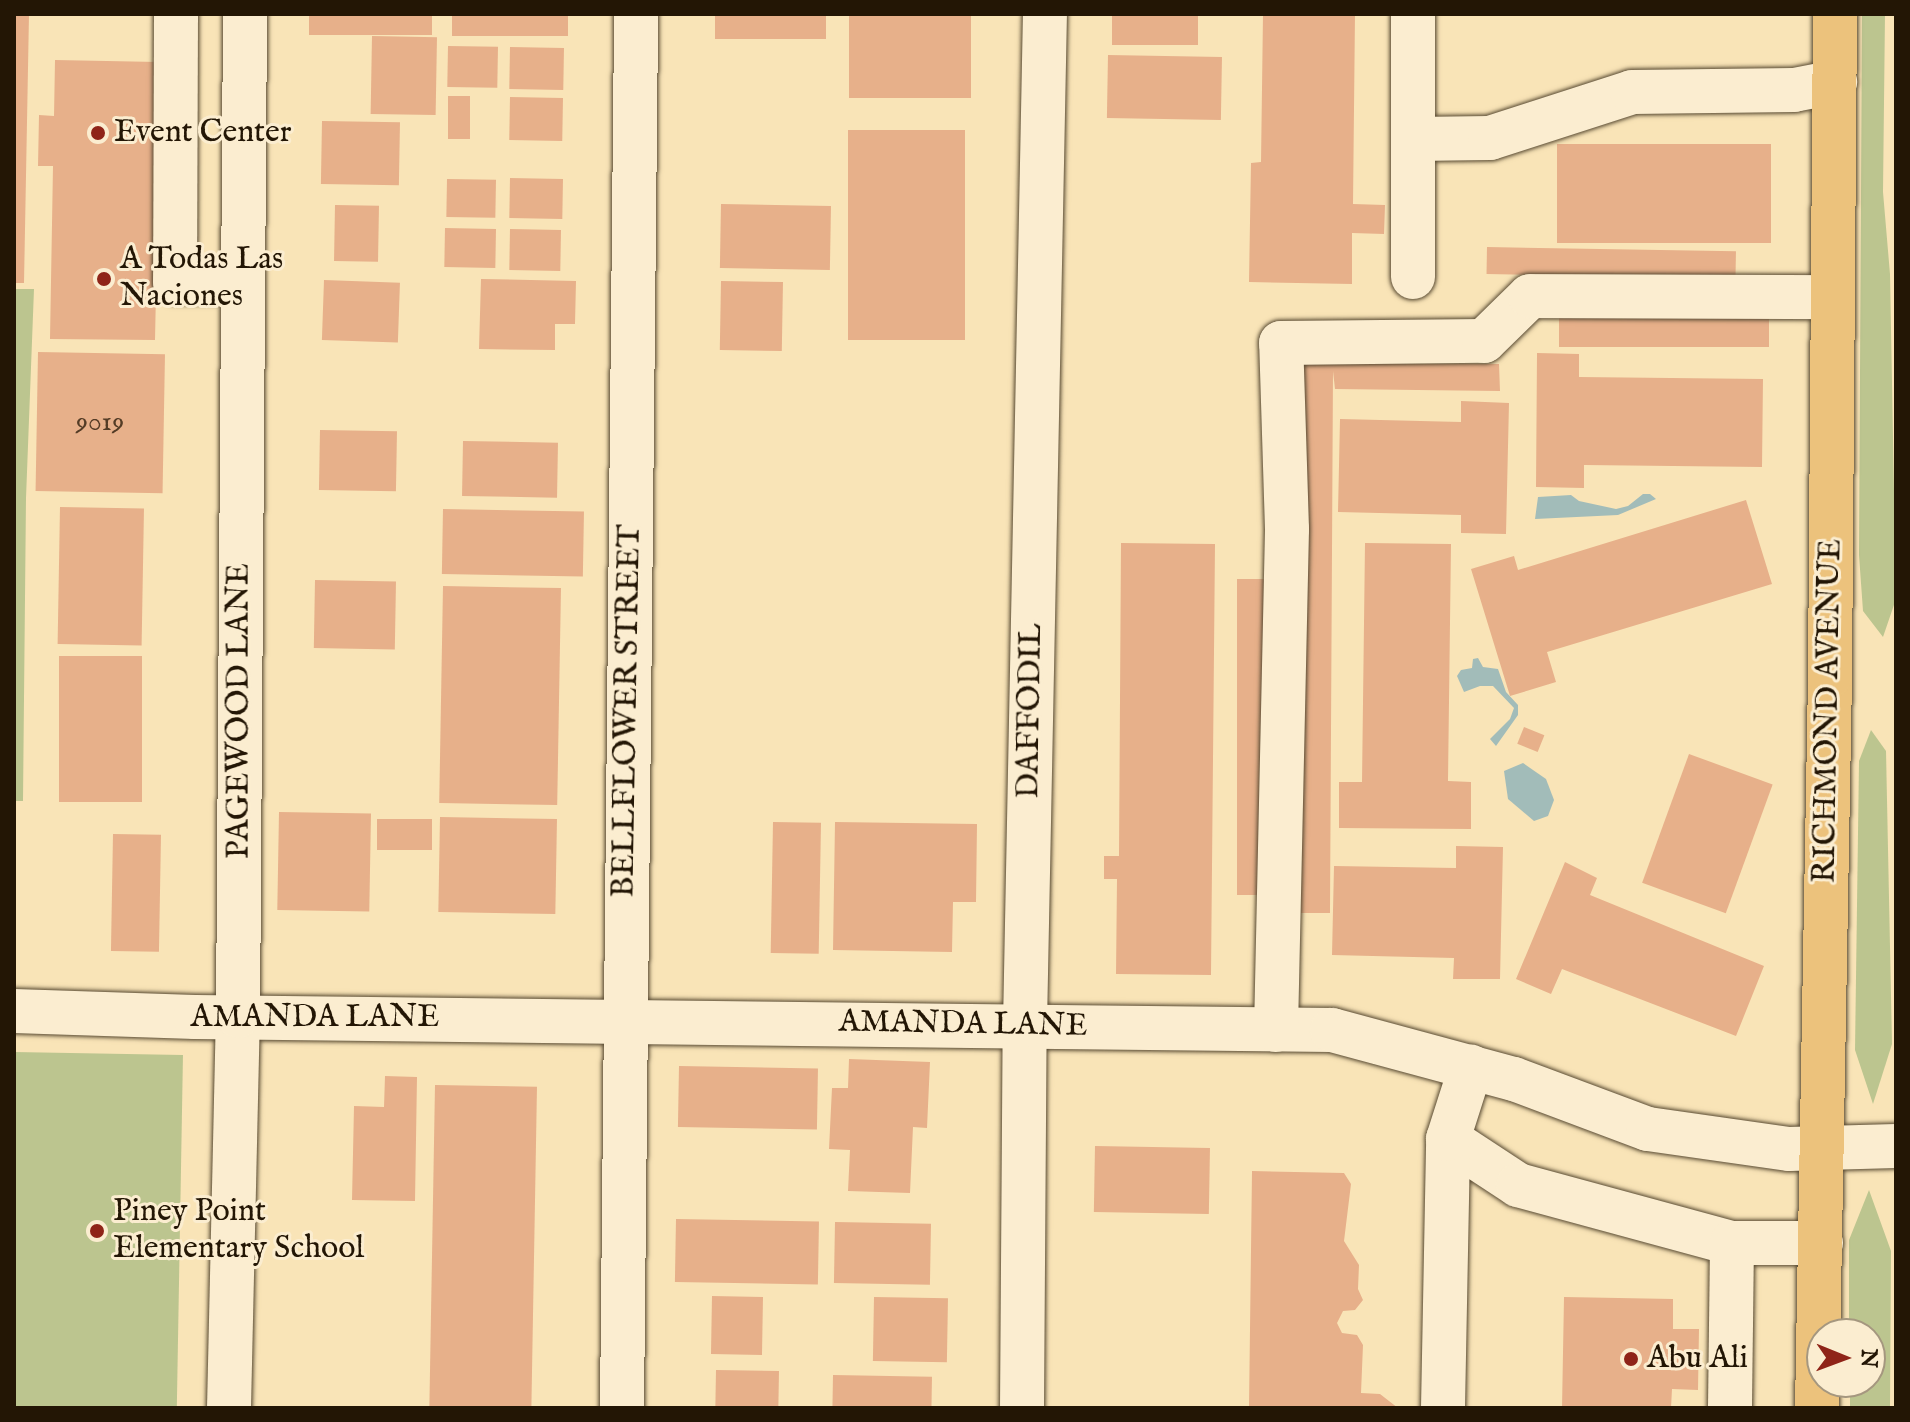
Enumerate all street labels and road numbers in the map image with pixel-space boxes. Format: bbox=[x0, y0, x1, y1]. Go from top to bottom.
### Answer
street label: BELLFLOWER STREET bbox=[606, 524, 650, 898]
street label: RICHMOND AVENUE bbox=[1807, 538, 1851, 884]
street label: PAGEWOOD LANE bbox=[221, 563, 259, 859]
street label: DAFFODIL bbox=[1010, 623, 1052, 799]
street label: AMANDA LANE bbox=[191, 999, 439, 1037]
street label: AMANDA LANE bbox=[838, 1004, 1088, 1046]

